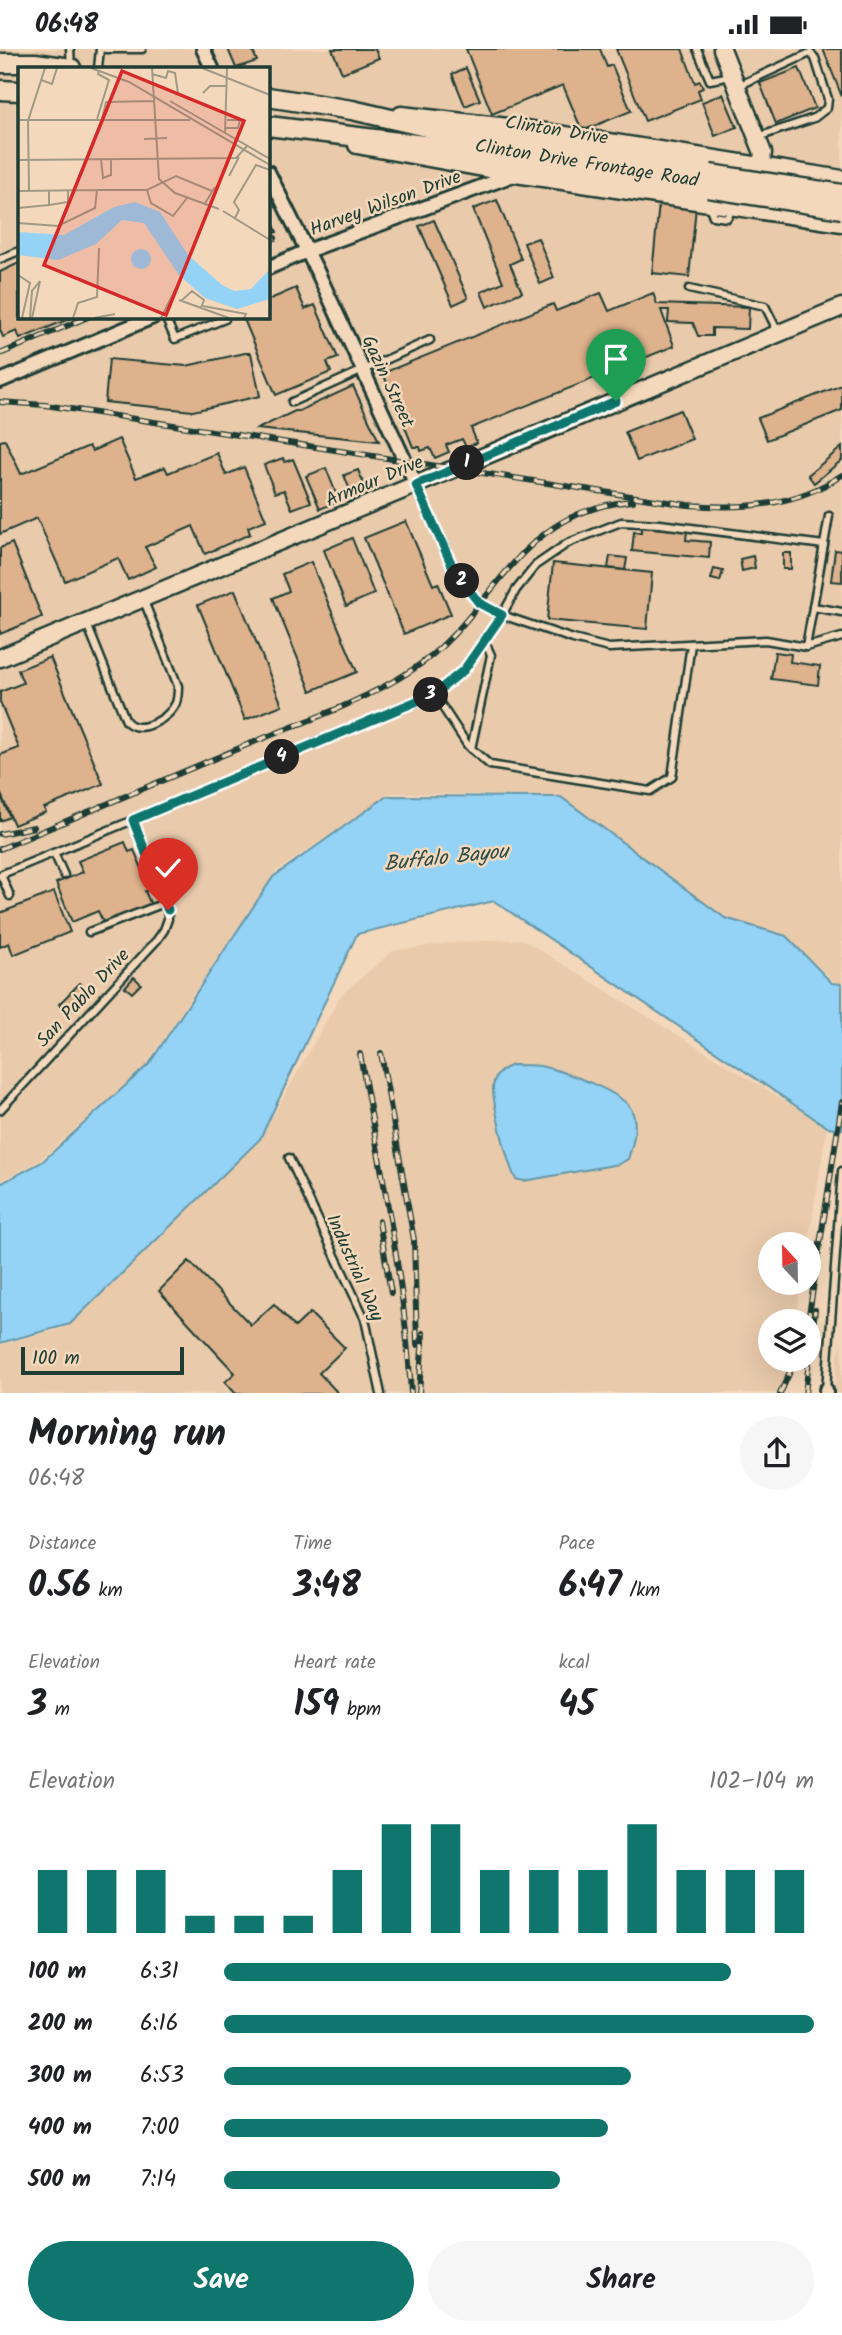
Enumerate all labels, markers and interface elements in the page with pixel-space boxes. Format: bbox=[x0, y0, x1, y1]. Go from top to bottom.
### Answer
text: 06:48 bbox=[35, 4, 98, 46]
inset map bbox=[18, 67, 270, 319]
street label: Clinton Drive bbox=[503, 108, 611, 154]
street label: Clinton Drive Frontage Road bbox=[473, 131, 701, 197]
street label: Harvey Wilson Drive bbox=[306, 162, 466, 245]
pin bbox=[586, 329, 646, 401]
street label: Gazin Street bbox=[353, 330, 422, 434]
icon: arrive bbox=[597, 340, 635, 378]
pin: 1 bbox=[449, 445, 484, 481]
street label: Armour Drive bbox=[321, 447, 429, 516]
text: 1 bbox=[464, 447, 469, 477]
pin: 2 bbox=[444, 563, 480, 599]
text: 2 bbox=[456, 565, 467, 595]
pin: 3 bbox=[414, 677, 448, 713]
text: 3 bbox=[425, 679, 436, 709]
pin: 4 bbox=[264, 739, 300, 775]
text: 4 bbox=[276, 741, 287, 771]
water label: Buffalo Bayou bbox=[382, 835, 513, 881]
pin bbox=[138, 838, 198, 910]
icon: check bbox=[149, 849, 187, 887]
street label: San Pablo Drive bbox=[29, 942, 138, 1055]
street label: Industrial Way bbox=[317, 1209, 392, 1327]
north arrow bbox=[758, 1232, 821, 1295]
map controls bbox=[758, 1232, 821, 1372]
button: layers bbox=[758, 1309, 821, 1372]
text: 100 m bbox=[32, 1344, 80, 1374]
scale bar bbox=[21, 1345, 184, 1376]
text: Morning run bbox=[28, 1405, 226, 1465]
button: share bbox=[740, 1416, 814, 1490]
text: 06:48 bbox=[28, 1461, 84, 1497]
text: Distance bbox=[28, 1529, 96, 1559]
text: Time bbox=[293, 1529, 332, 1559]
text: Pace bbox=[559, 1529, 595, 1559]
text: 0.56 bbox=[28, 1559, 91, 1615]
text: 3:48 bbox=[293, 1559, 361, 1615]
text: 6:47 bbox=[559, 1559, 622, 1615]
text: km bbox=[91, 1576, 123, 1606]
text: /km bbox=[622, 1576, 660, 1606]
text: Elevation bbox=[28, 1648, 100, 1678]
text: Heart rate bbox=[293, 1648, 376, 1678]
text: kcal bbox=[559, 1648, 590, 1678]
text: 3 bbox=[28, 1678, 47, 1734]
text: 159 bbox=[293, 1678, 339, 1734]
text: 45 bbox=[559, 1678, 595, 1734]
text: m bbox=[47, 1695, 70, 1725]
text: bpm bbox=[339, 1695, 381, 1725]
text: Elevation bbox=[28, 1764, 115, 1800]
text: 102–104 m bbox=[709, 1764, 814, 1800]
text: 100 m bbox=[28, 1954, 86, 1990]
text: 6:31 bbox=[140, 1954, 179, 1990]
text: 200 m bbox=[28, 2006, 93, 2042]
text: 6:16 bbox=[140, 2006, 178, 2042]
text: 300 m bbox=[28, 2058, 92, 2094]
text: 6:53 bbox=[140, 2058, 184, 2094]
text: 400 m bbox=[28, 2110, 92, 2146]
text: 7:00 bbox=[140, 2110, 179, 2146]
text: 500 m bbox=[28, 2162, 91, 2198]
text: 7:14 bbox=[140, 2162, 176, 2198]
button: Save bbox=[28, 2241, 414, 2321]
button: Share bbox=[428, 2241, 814, 2321]

